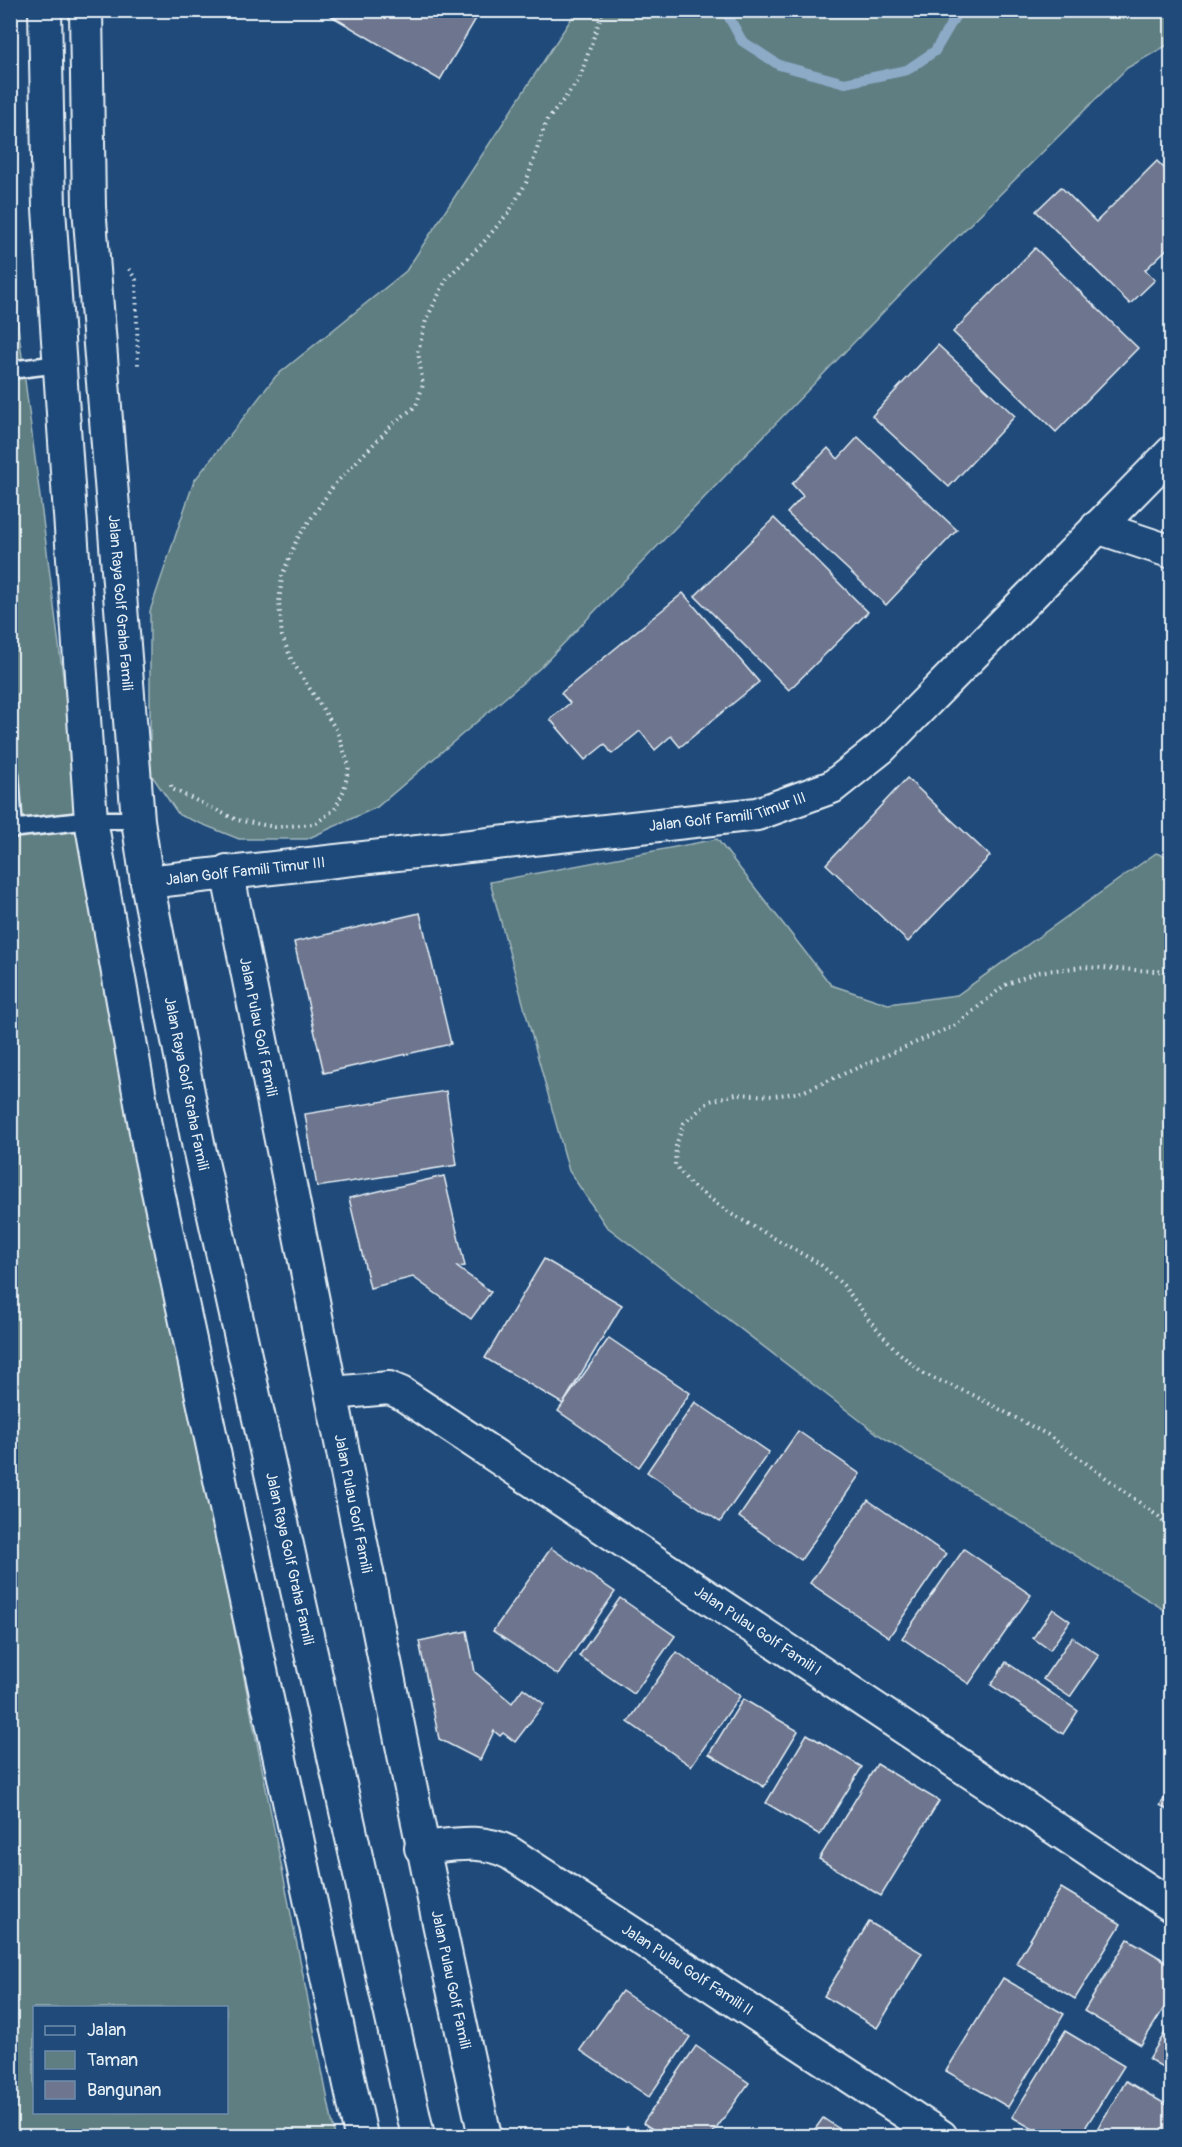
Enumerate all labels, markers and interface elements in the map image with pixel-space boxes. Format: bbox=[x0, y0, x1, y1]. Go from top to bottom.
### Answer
street label: Jalan Raya Golf Graha Famili bbox=[104, 514, 137, 692]
street label: Jalan Golf Famili Timur III bbox=[648, 788, 809, 836]
street label: Jalan Golf Famili Timur III bbox=[165, 853, 326, 890]
street label: Jalan Pulau Golf Famili bbox=[235, 956, 281, 1098]
street label: Jalan Raya Golf Graha Famili bbox=[160, 995, 213, 1172]
street label: Jalan Pulau Golf Famili bbox=[330, 1433, 376, 1575]
street label: Jalan Raya Golf Graha Famili bbox=[261, 1470, 318, 1647]
street label: Jalan Pulau Golf Famili I bbox=[691, 1582, 825, 1680]
street label: Jalan Pulau Golf Famili bbox=[427, 1909, 475, 2051]
street label: Jalan Pulau Golf Famili II bbox=[618, 1920, 756, 2020]
legend bbox=[33, 2006, 228, 2114]
text: Jalan bbox=[87, 2019, 126, 2042]
text: Taman bbox=[87, 2049, 138, 2072]
text: Bangunan bbox=[87, 2079, 162, 2102]

